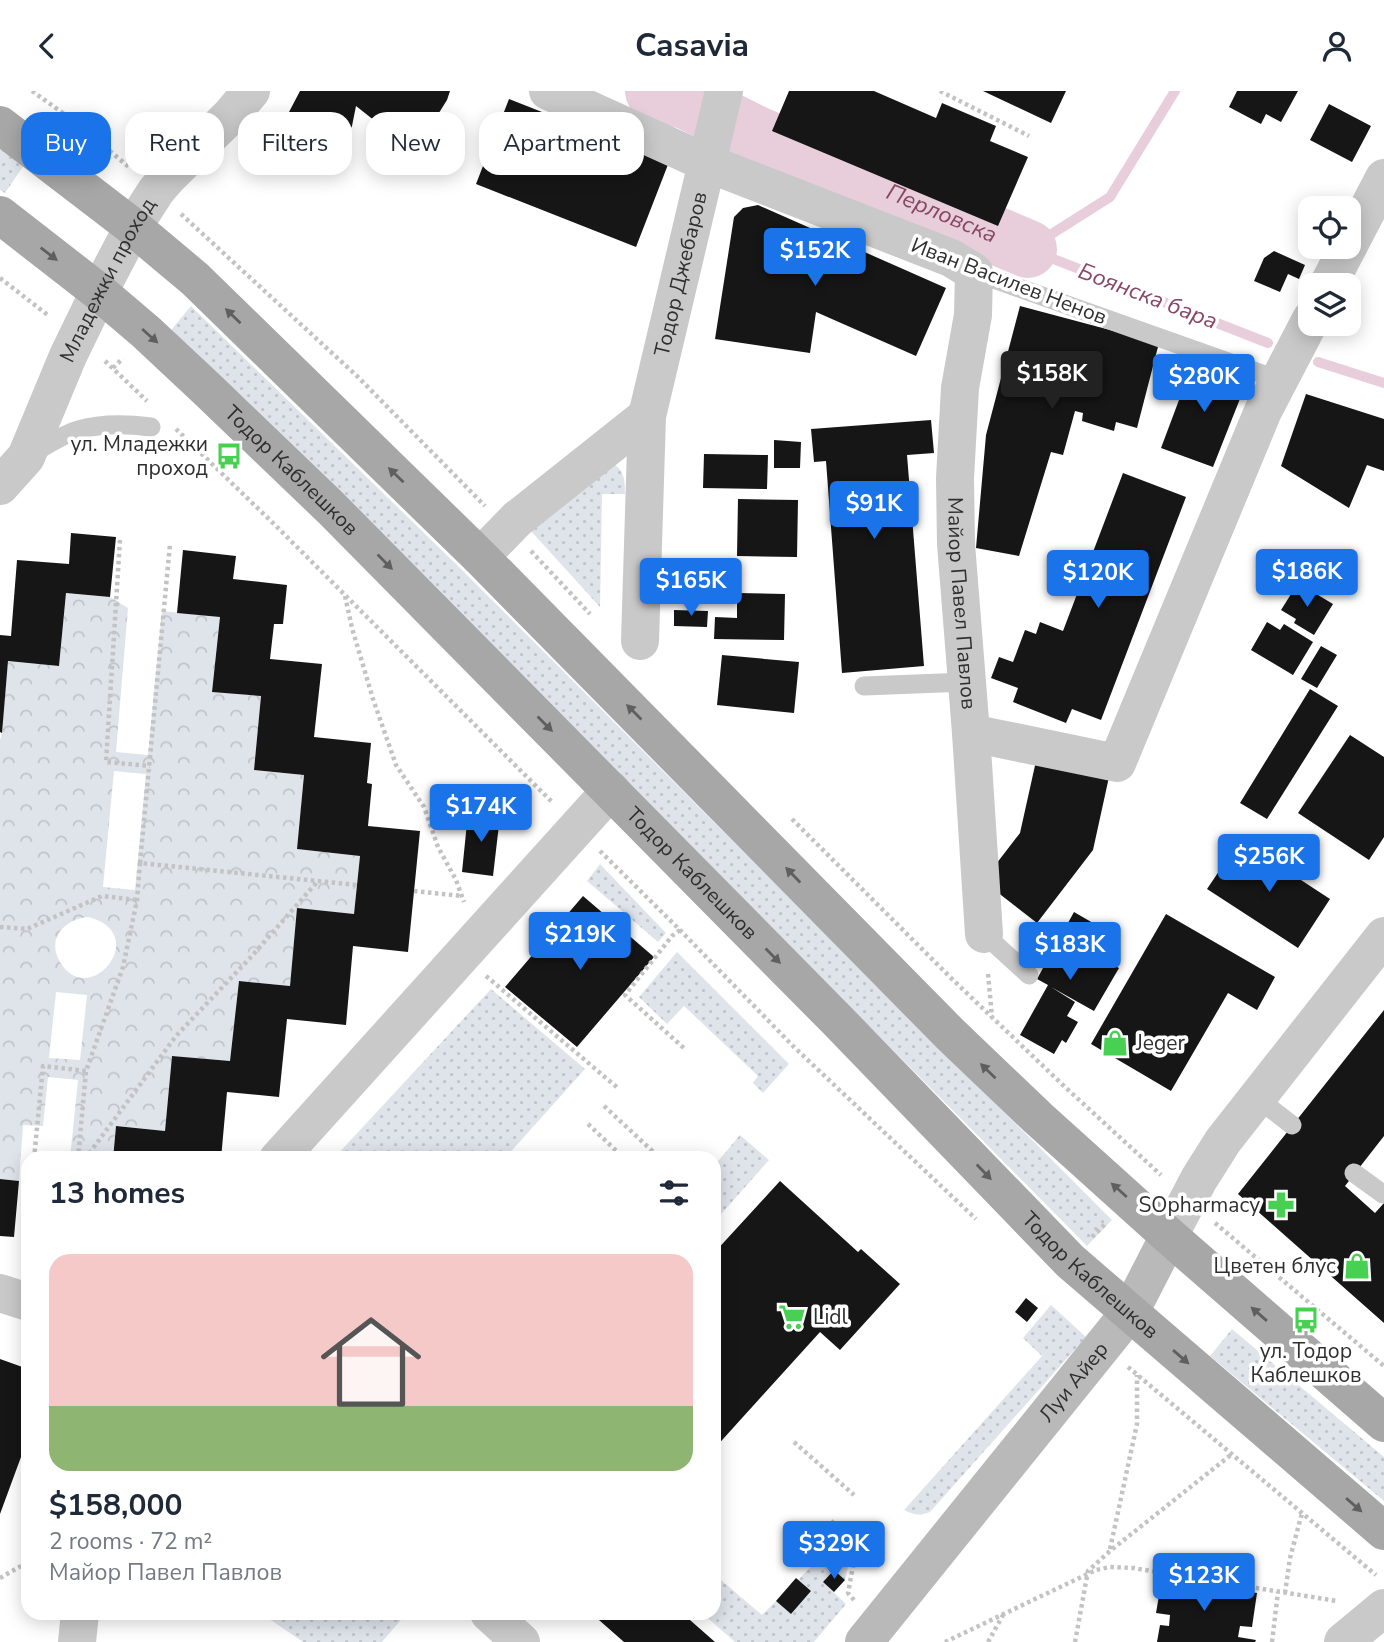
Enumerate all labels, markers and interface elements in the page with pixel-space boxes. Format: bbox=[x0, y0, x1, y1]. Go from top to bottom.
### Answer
text: Casavia bbox=[635, 24, 749, 67]
icon: back bbox=[28, 27, 66, 65]
icon: person bbox=[1318, 27, 1356, 65]
chip: Buy bbox=[21, 112, 111, 175]
chip: Rent bbox=[125, 112, 224, 175]
chip: Filters bbox=[238, 112, 352, 175]
chip: New bbox=[366, 112, 465, 175]
chip: Apartment bbox=[479, 112, 644, 175]
water label: Перловска bbox=[882, 176, 1002, 250]
street label: Тодор Джебаров bbox=[648, 189, 714, 359]
street label: Младежки проход bbox=[53, 192, 162, 367]
map controls bbox=[1298, 196, 1361, 336]
button: locate bbox=[1298, 196, 1361, 259]
pin: $152K bbox=[766, 229, 864, 288]
street label: Иван Василев Ненов bbox=[907, 231, 1111, 331]
text: $152K bbox=[780, 235, 850, 266]
one-way arrow bbox=[40, 246, 58, 261]
water label: Боянска бара bbox=[1074, 255, 1222, 337]
button: layers bbox=[1298, 273, 1361, 336]
one-way arrow bbox=[225, 309, 242, 325]
one-way arrow bbox=[141, 328, 158, 344]
pin: $158K bbox=[1003, 351, 1101, 411]
pin: $280K bbox=[1155, 355, 1253, 414]
text: $158K bbox=[1017, 358, 1087, 389]
text: $280K bbox=[1169, 361, 1239, 392]
street label: Тодор Каблешков bbox=[218, 399, 365, 542]
place label: ул. Младежки проход bbox=[70, 430, 208, 482]
bus stop icon: ул. Младежки проход bbox=[214, 441, 244, 471]
one-way arrow bbox=[388, 468, 405, 484]
pin: $91K bbox=[833, 482, 915, 541]
text: $91K bbox=[846, 488, 902, 519]
street label: Майор Павел Павлов bbox=[941, 497, 983, 711]
pin: $186K bbox=[1258, 549, 1356, 609]
pin: $120K bbox=[1049, 551, 1147, 610]
one-way arrow bbox=[376, 554, 393, 571]
text: $186K bbox=[1272, 556, 1342, 587]
text: $120K bbox=[1063, 557, 1133, 588]
pin: $165K bbox=[642, 559, 740, 618]
text: $165K bbox=[656, 565, 726, 596]
one-way arrow bbox=[626, 705, 643, 721]
one-way arrow bbox=[536, 715, 552, 732]
pin: $174K bbox=[432, 785, 530, 844]
text: $174K bbox=[446, 791, 516, 822]
street label: Тодор Каблешков bbox=[620, 801, 764, 946]
pin: $256K bbox=[1220, 835, 1318, 894]
text: $256K bbox=[1234, 841, 1304, 872]
one-way arrow bbox=[785, 866, 802, 883]
pin: $219K bbox=[531, 913, 629, 972]
text: $219K bbox=[545, 919, 615, 950]
pin: $183K bbox=[1021, 923, 1119, 982]
text: $183K bbox=[1035, 929, 1105, 960]
one-way arrow bbox=[765, 947, 782, 964]
shop icon: Jeger bbox=[1100, 1028, 1130, 1058]
place label: Jeger bbox=[1135, 1029, 1185, 1057]
one-way arrow bbox=[980, 1063, 997, 1079]
one-way arrow bbox=[975, 1164, 992, 1181]
text: 13 homes bbox=[49, 1173, 185, 1214]
icon: filters bbox=[655, 1174, 693, 1212]
one-way arrow bbox=[1110, 1183, 1127, 1199]
pharmacy icon: SOpharmacy bbox=[1266, 1190, 1296, 1220]
place label: SOpharmacy bbox=[1138, 1191, 1260, 1219]
street label: Тодор Каблешков bbox=[1016, 1205, 1164, 1345]
shop icon: Цветен блус bbox=[1342, 1251, 1372, 1281]
place label: Цветен блус bbox=[1214, 1252, 1336, 1280]
icon: home bbox=[308, 1299, 434, 1425]
supermarket icon: Lidl bbox=[777, 1302, 807, 1332]
place label: Lidl bbox=[813, 1303, 849, 1331]
bus stop icon: ул. Тодор Каблешков bbox=[1291, 1305, 1321, 1335]
one-way arrow bbox=[1250, 1306, 1268, 1322]
street label: Луи Айер bbox=[1033, 1336, 1115, 1428]
place label: ул. Тодор Каблешков bbox=[1250, 1337, 1362, 1389]
one-way arrow bbox=[1173, 1349, 1190, 1364]
text: $158,000 bbox=[49, 1485, 182, 1526]
one-way arrow bbox=[1345, 1497, 1363, 1513]
pin: $329K bbox=[785, 1521, 883, 1581]
text: 2 rooms · 72 m² bbox=[49, 1526, 212, 1557]
text: $329K bbox=[799, 1528, 869, 1559]
pin: $123K bbox=[1155, 1553, 1253, 1613]
text: Майор Павел Павлов bbox=[49, 1557, 282, 1588]
text: $123K bbox=[1169, 1560, 1239, 1591]

